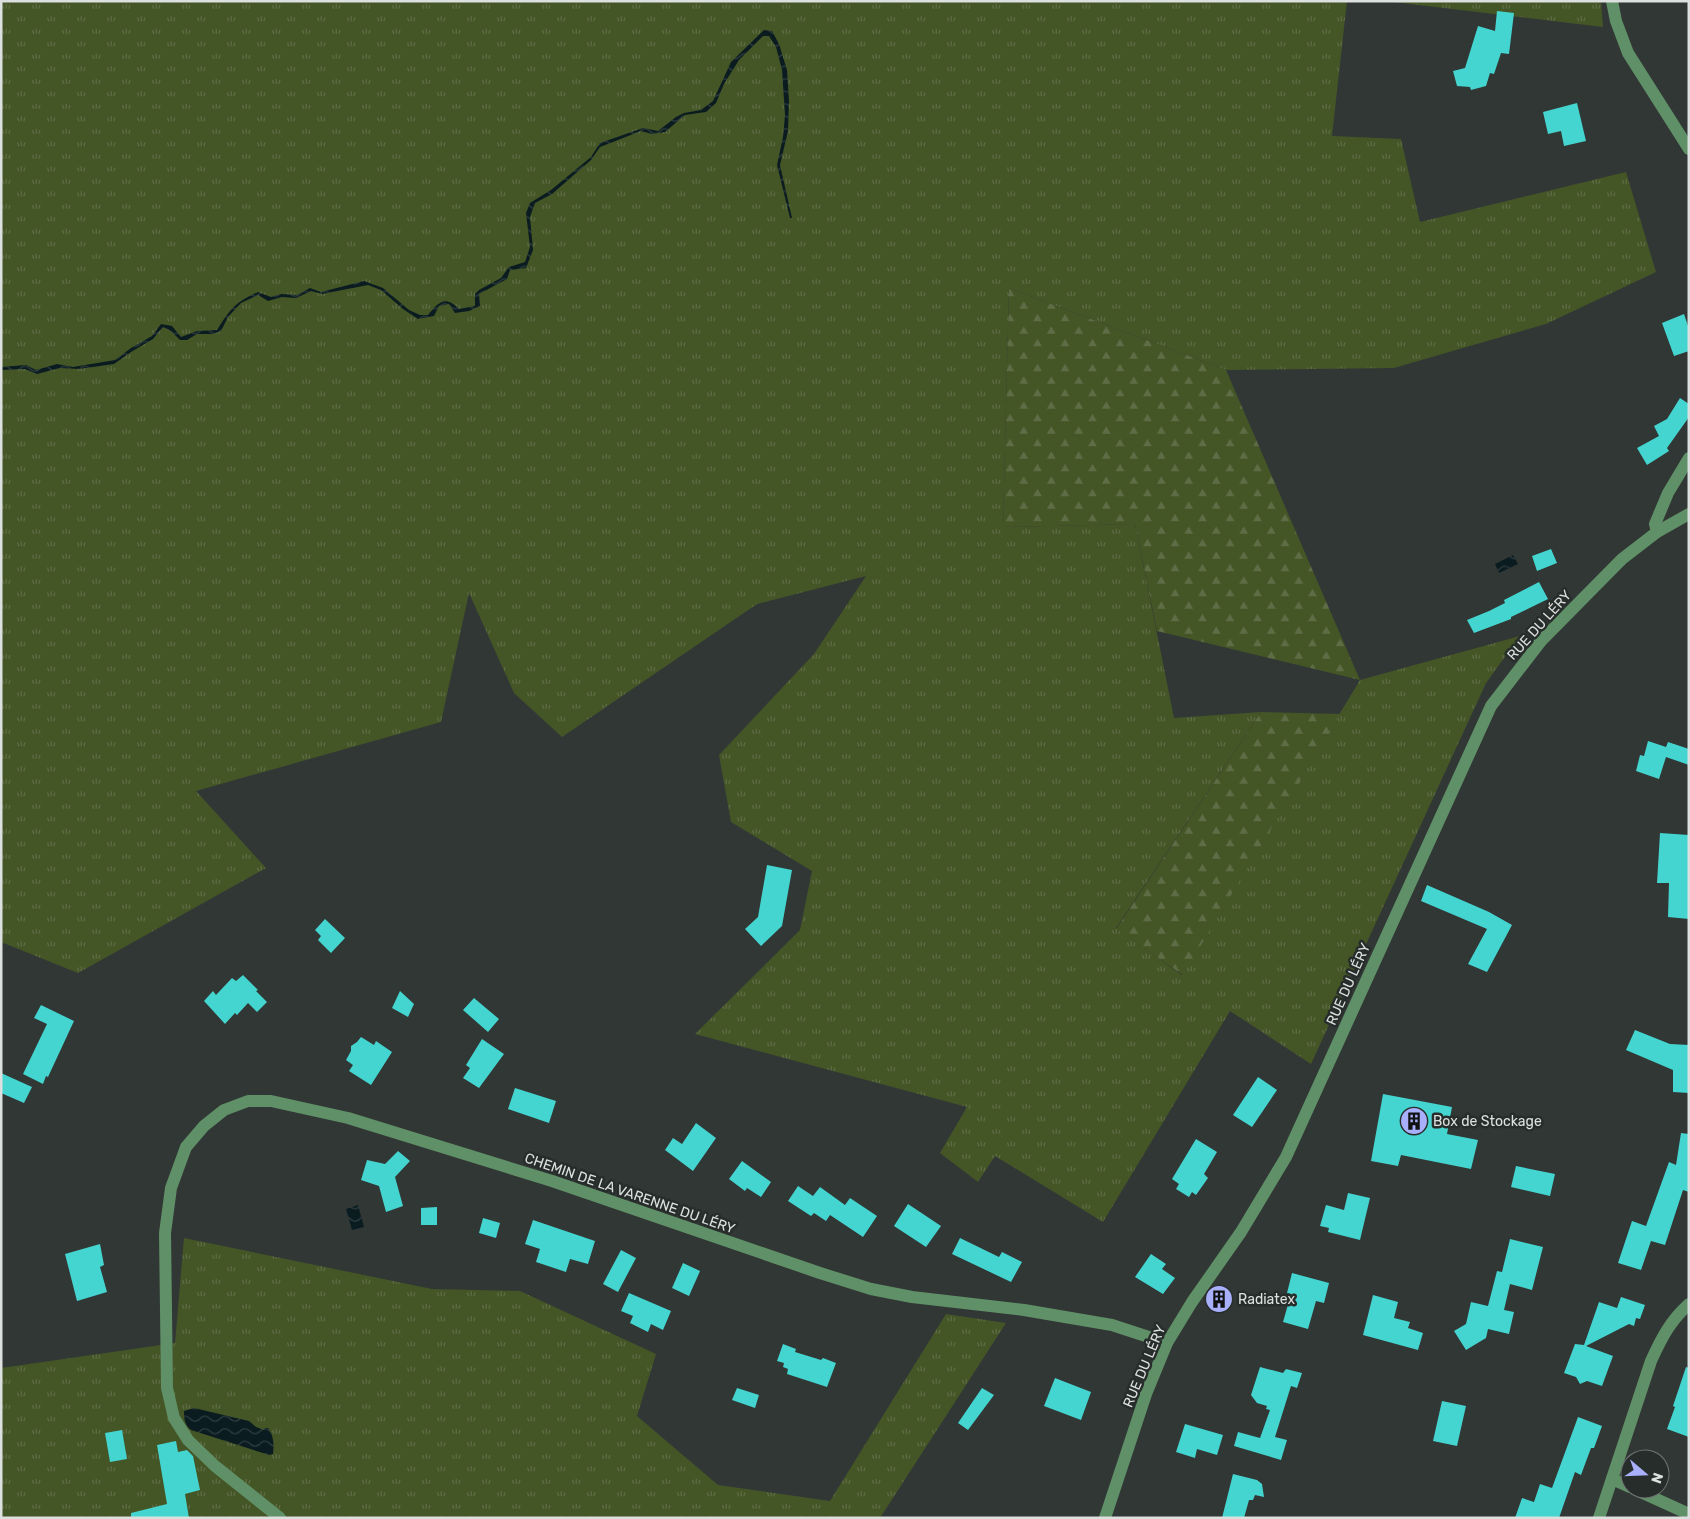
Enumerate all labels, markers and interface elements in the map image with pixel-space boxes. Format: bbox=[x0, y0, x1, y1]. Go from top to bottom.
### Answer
street label: RUE DU LÉRY bbox=[1503, 586, 1575, 664]
street label: RUE DU LÉRY bbox=[1322, 940, 1374, 1028]
building icon: Box de Stockage bbox=[1399, 1106, 1429, 1136]
place label: Box de Stockage bbox=[1433, 1113, 1542, 1130]
street label: CHEMIN DE LA VARENNE DU LÉRY bbox=[522, 1148, 738, 1238]
building icon: Radiatex bbox=[1204, 1284, 1234, 1314]
place label: Radiatex bbox=[1238, 1291, 1295, 1308]
street label: RUE DU LÉRY bbox=[1119, 1322, 1169, 1410]
north arrow bbox=[1620, 1449, 1670, 1499]
text: N bbox=[1647, 1471, 1666, 1486]

